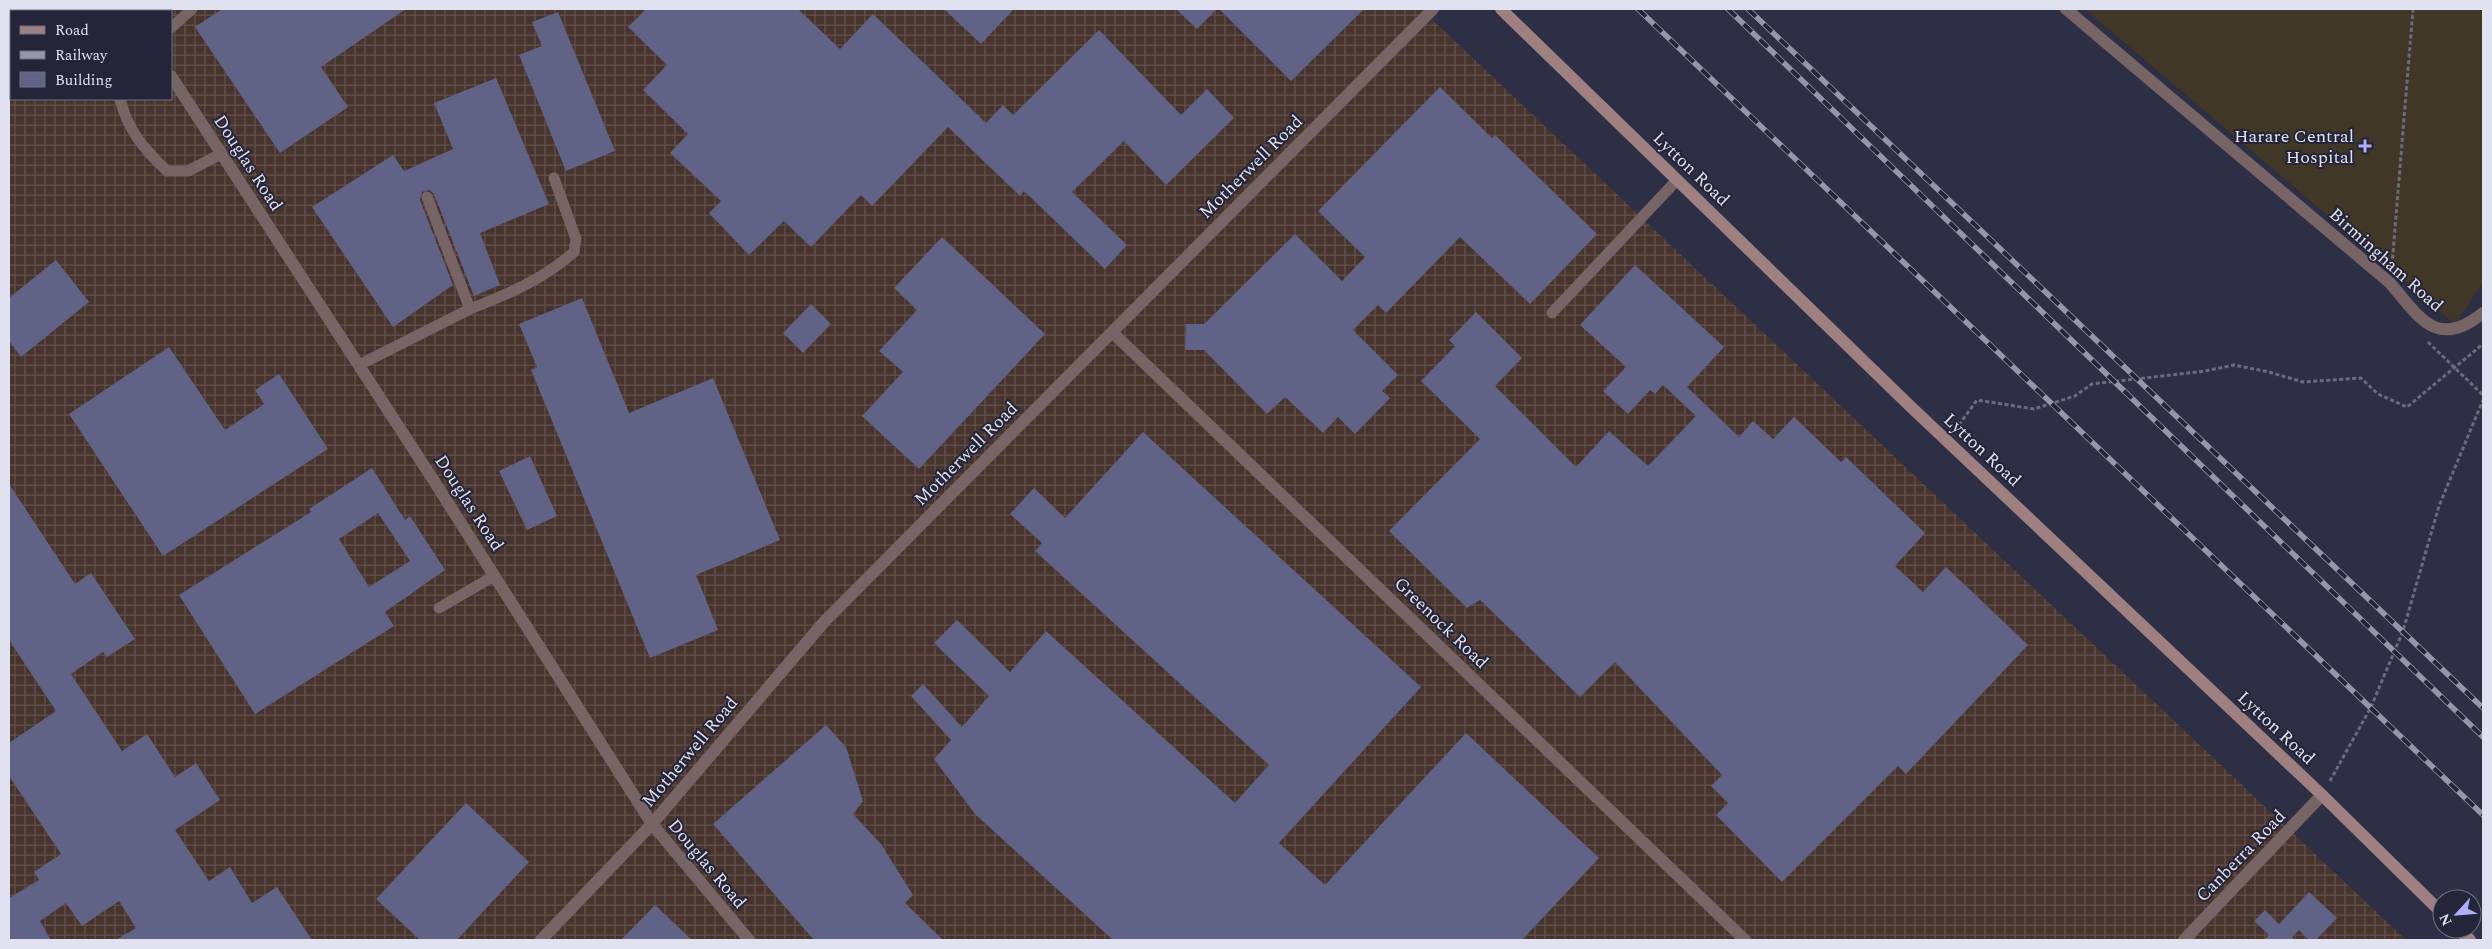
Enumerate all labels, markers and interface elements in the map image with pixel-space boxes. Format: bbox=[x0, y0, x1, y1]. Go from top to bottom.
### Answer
legend bbox=[10, 10, 172, 100]
text: Road bbox=[55, 19, 89, 42]
text: Railway bbox=[55, 44, 108, 67]
text: Building bbox=[55, 69, 112, 92]
street label: Douglas Road bbox=[207, 109, 289, 217]
street label: Motherwell Road bbox=[1193, 109, 1309, 225]
place label: Harare Central Hospital bbox=[2234, 123, 2354, 171]
street label: Lytton Road bbox=[1646, 125, 1736, 213]
marker: Harare Central Hospital bbox=[2358, 139, 2372, 153]
street label: Birmingham Road bbox=[2323, 201, 2449, 319]
street label: Motherwell Road bbox=[908, 396, 1024, 512]
street label: Lytton Road bbox=[1937, 407, 2027, 493]
street label: Douglas Road bbox=[428, 449, 510, 557]
street label: Greenock Road bbox=[1388, 571, 1494, 675]
street label: Lytton Road bbox=[2231, 685, 2321, 771]
street label: Motherwell Road bbox=[635, 691, 745, 813]
street label: Canberra Road bbox=[2190, 804, 2292, 908]
street label: Douglas Road bbox=[661, 813, 753, 915]
north arrow bbox=[2432, 889, 2482, 939]
text: N bbox=[2434, 910, 2458, 929]

